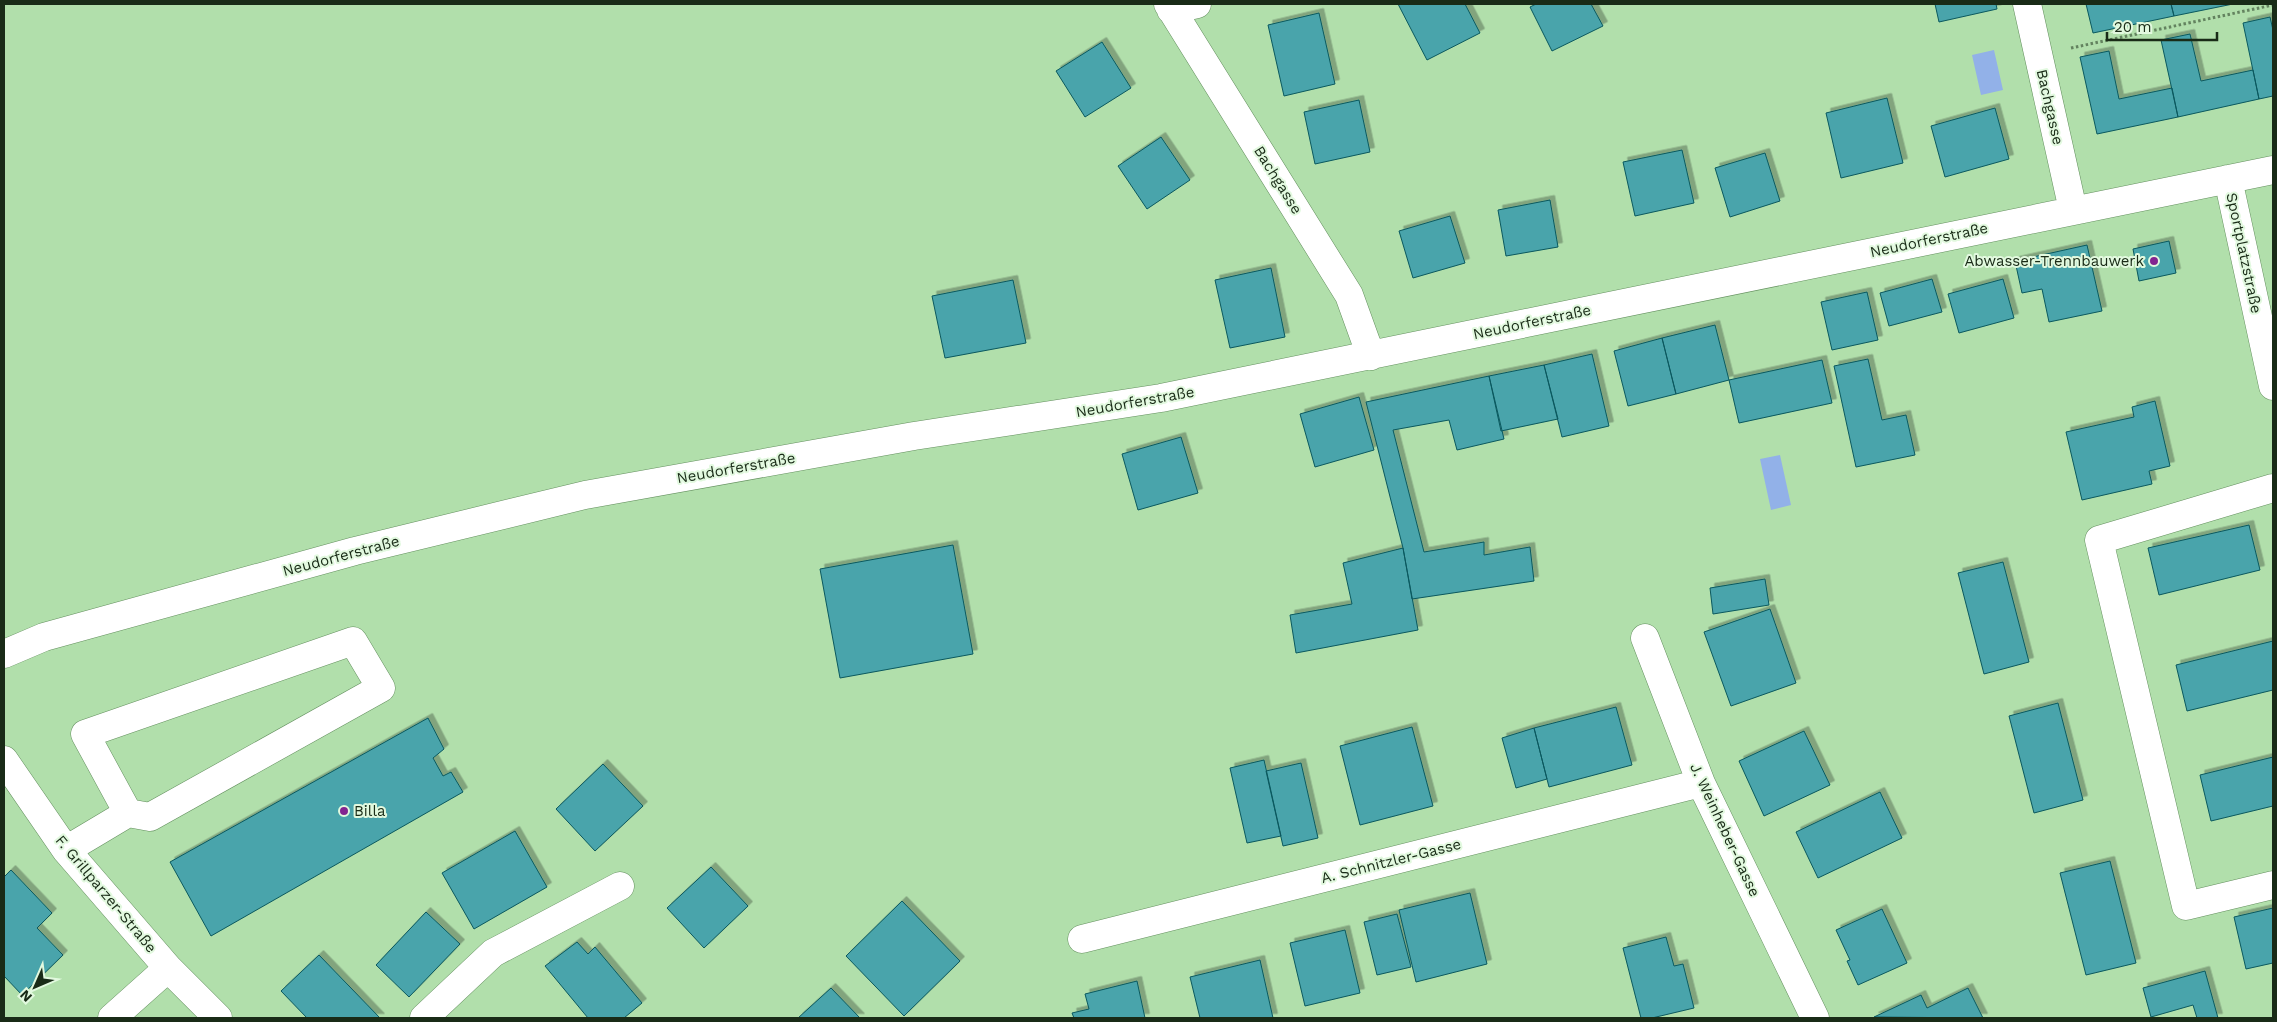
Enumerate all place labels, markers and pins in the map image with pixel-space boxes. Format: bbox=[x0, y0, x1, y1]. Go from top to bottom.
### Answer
place label: Abwasser-Trennbauwerk bbox=[1964, 252, 2144, 270]
marker: Abwasser-Trennbauwerk bbox=[2148, 255, 2160, 267]
place label: Billa bbox=[354, 802, 386, 820]
marker: Billa bbox=[338, 805, 350, 817]

